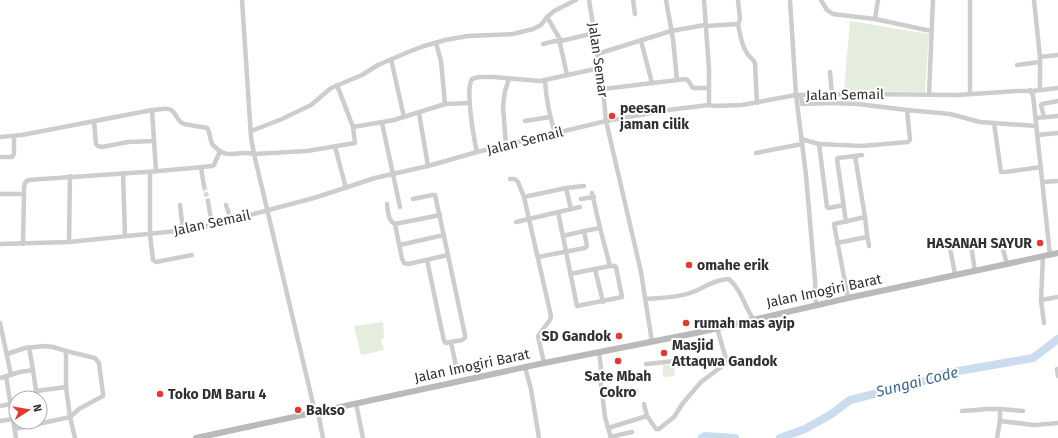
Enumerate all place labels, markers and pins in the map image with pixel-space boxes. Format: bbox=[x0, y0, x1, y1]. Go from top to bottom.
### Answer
place label: peesan jaman cilik bbox=[619, 100, 689, 133]
marker: peesan jaman cilik bbox=[607, 111, 617, 121]
place label: HASANAH SAYUR bbox=[927, 235, 1032, 252]
marker: HASANAH SAYUR bbox=[1035, 238, 1045, 248]
place label: omahe erik bbox=[697, 257, 769, 274]
marker: omahe erik bbox=[684, 260, 694, 270]
place label: rumah mas ayip bbox=[694, 315, 795, 332]
marker: rumah mas ayip bbox=[681, 318, 691, 328]
place label: SD Gandok bbox=[541, 328, 611, 345]
marker: SD Gandok bbox=[614, 331, 624, 341]
place label: Masjid Attaqwa Gandok bbox=[671, 337, 778, 370]
marker: Masjid Attaqwa Gandok bbox=[659, 348, 669, 358]
marker: Sate Mbah Cokro bbox=[613, 356, 623, 366]
place label: Sate Mbah Cokro bbox=[585, 368, 651, 401]
place label: Toko DM Baru 4 bbox=[168, 386, 267, 403]
marker: Toko DM Baru 4 bbox=[155, 389, 165, 399]
place label: Bakso bbox=[306, 402, 345, 419]
marker: Bakso bbox=[293, 405, 303, 415]

